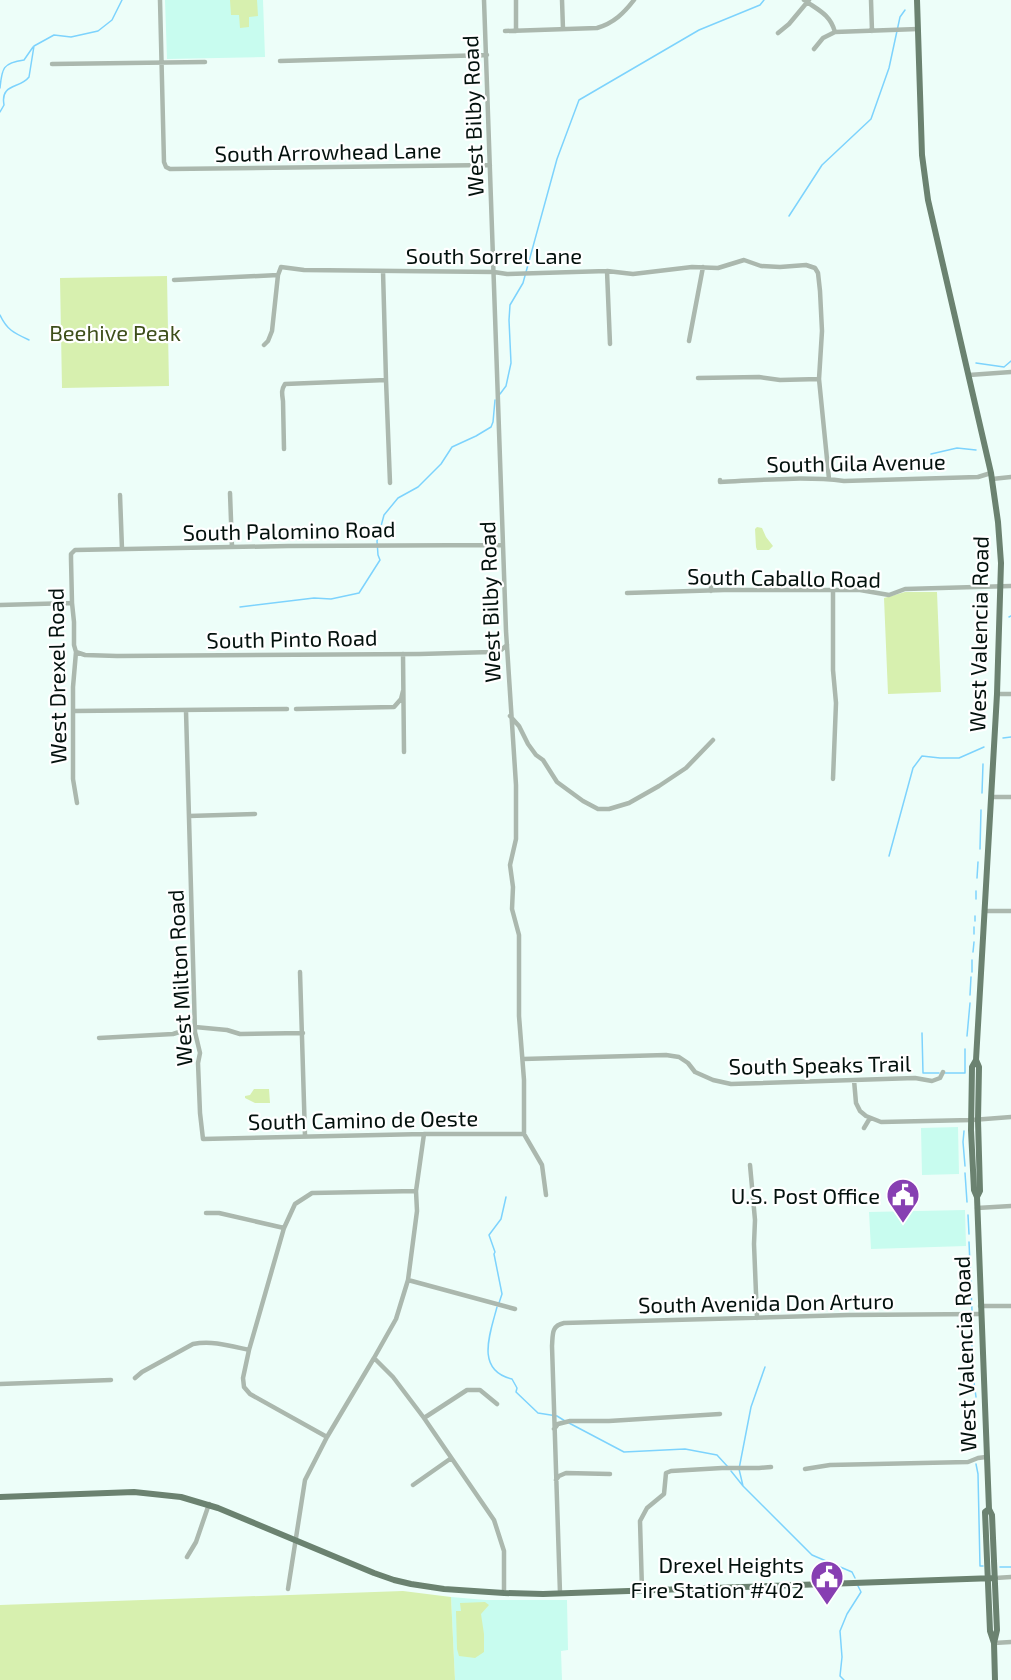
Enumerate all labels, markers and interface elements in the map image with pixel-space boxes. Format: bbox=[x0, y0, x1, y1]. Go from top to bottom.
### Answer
street label: West Bilby Road bbox=[456, 35, 488, 197]
street label: South Arrowhead Lane bbox=[214, 136, 442, 166]
street label: South Sorrel Lane bbox=[406, 242, 582, 268]
park label: Beehive Peak bbox=[49, 319, 181, 345]
street label: South Gila Avenue bbox=[766, 447, 946, 477]
street label: South Palomino Road bbox=[182, 515, 396, 545]
street label: West Bilby Road bbox=[473, 521, 505, 683]
street label: West Valencia Road bbox=[963, 536, 993, 732]
street label: South Caballo Road bbox=[687, 562, 881, 592]
street label: West Drexel Road bbox=[41, 588, 71, 764]
street label: South Pinto Road bbox=[206, 624, 378, 652]
street label: West Milton Road bbox=[161, 889, 197, 1067]
street label: South Speaks Trail bbox=[728, 1049, 912, 1079]
street label: South Camino de Oeste bbox=[248, 1104, 478, 1134]
public building icon: U.S. Post Office bbox=[885, 1177, 921, 1224]
place label: U.S. Post Office bbox=[731, 1182, 880, 1208]
street label: West Valencia Road bbox=[948, 1256, 980, 1452]
street label: South Avenida Don Arturo bbox=[638, 1287, 894, 1317]
place label: Drexel Heights Fire Station #402 bbox=[631, 1551, 804, 1602]
public building icon: Drexel Heights Fire Station #402 bbox=[809, 1559, 845, 1606]

